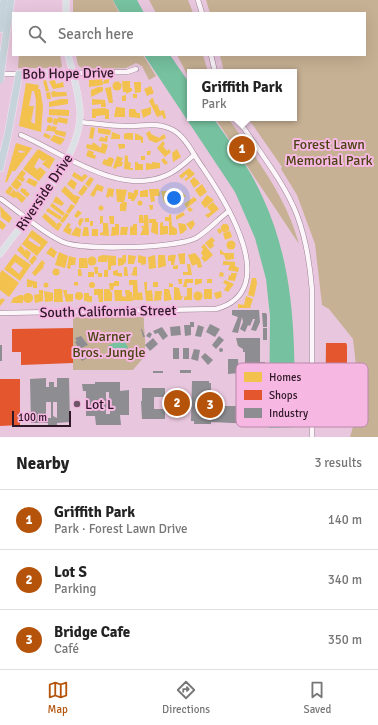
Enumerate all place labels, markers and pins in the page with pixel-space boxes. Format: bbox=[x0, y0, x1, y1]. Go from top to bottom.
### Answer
pin: 1 bbox=[229, 134, 255, 164]
pin: 2 bbox=[164, 388, 190, 418]
pin: 3 bbox=[197, 390, 223, 420]
place label: Lot L bbox=[85, 396, 114, 413]
marker: Lot L bbox=[72, 399, 82, 409]

